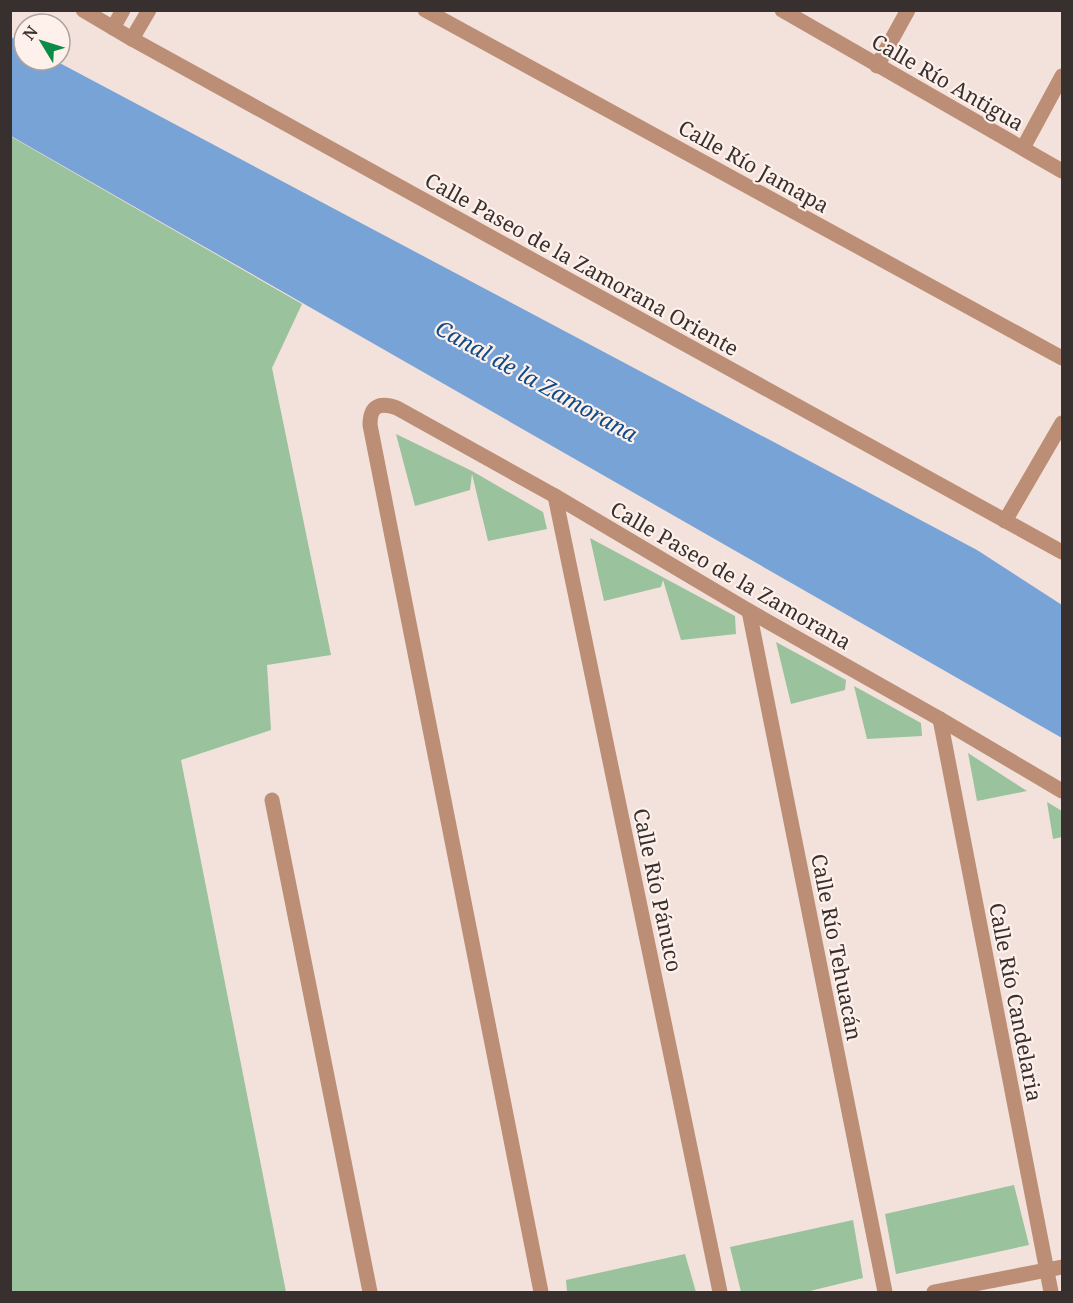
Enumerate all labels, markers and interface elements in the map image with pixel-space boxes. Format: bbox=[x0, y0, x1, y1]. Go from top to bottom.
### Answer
north arrow bbox=[12, 12, 72, 72]
text: N bbox=[18, 21, 43, 45]
street label: Calle Río Antigua bbox=[867, 27, 1029, 137]
street label: Calle Río Jamapa bbox=[674, 113, 834, 219]
street label: Calle Paseo de la Zamorana Oriente bbox=[420, 166, 744, 362]
water label: Canal de la Zamorana bbox=[431, 312, 643, 448]
street label: Calle Paseo de la Zamorana bbox=[606, 495, 856, 655]
street label: Calle Río Pánuco bbox=[627, 806, 689, 974]
street label: Calle Río Tehuacán bbox=[805, 851, 869, 1043]
street label: Calle Río Candelaria bbox=[983, 900, 1049, 1104]

